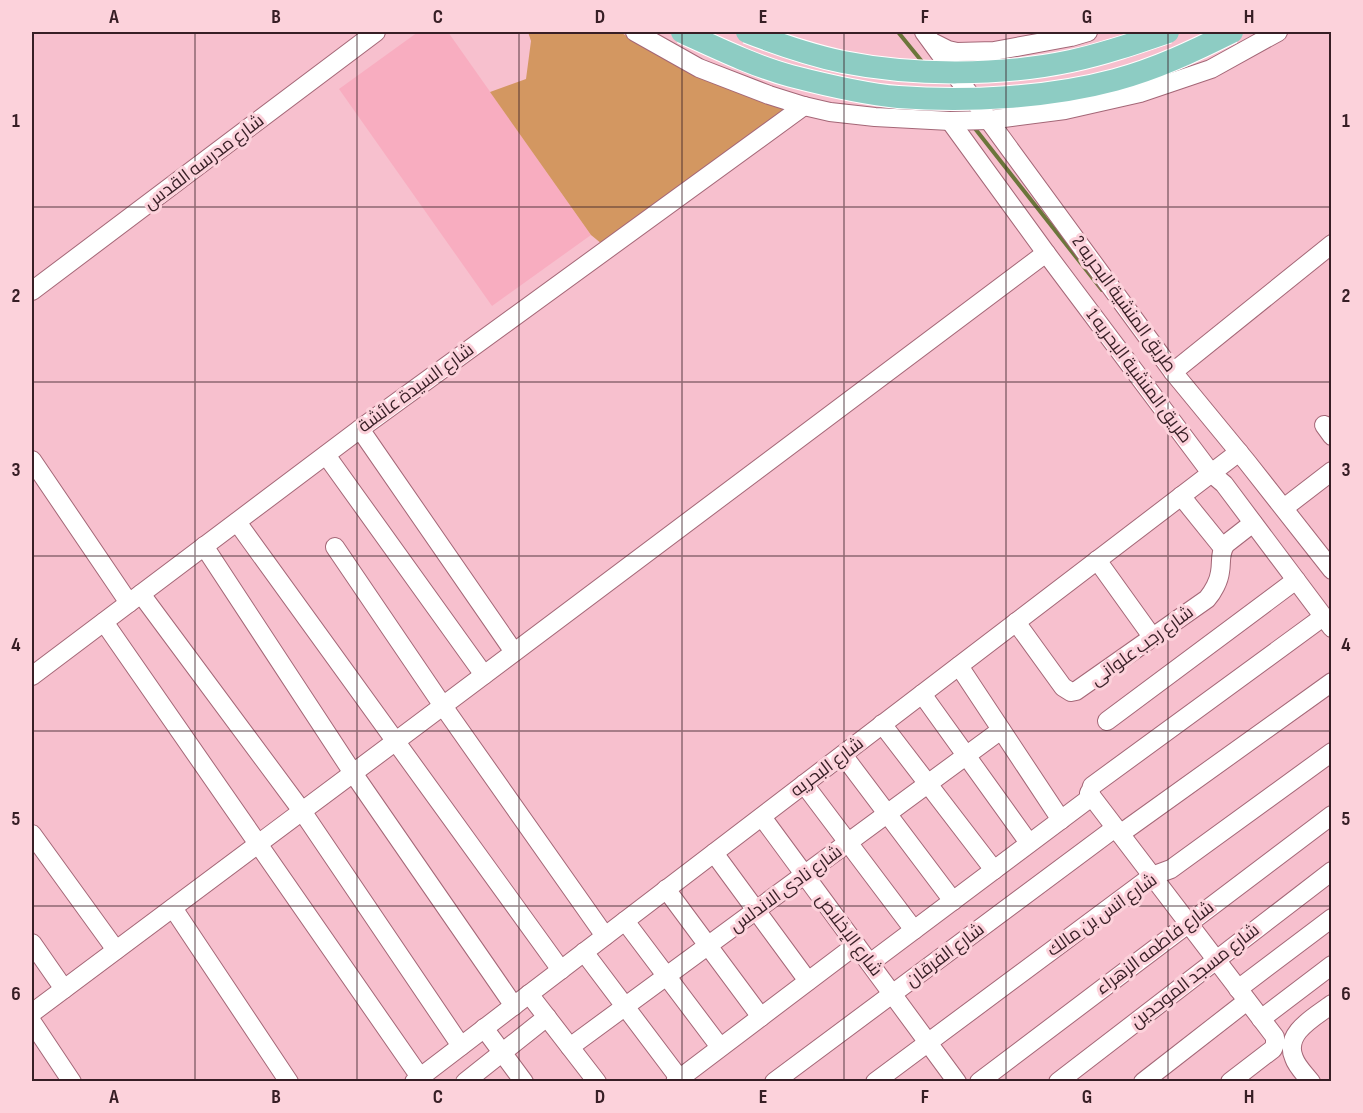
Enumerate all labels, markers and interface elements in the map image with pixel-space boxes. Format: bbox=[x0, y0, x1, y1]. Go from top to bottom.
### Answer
text: A bbox=[108, 5, 119, 29]
text: B bbox=[271, 5, 281, 29]
text: C bbox=[433, 5, 443, 29]
text: D bbox=[595, 5, 605, 29]
text: E bbox=[759, 5, 767, 29]
text: F bbox=[921, 5, 929, 29]
text: G bbox=[1082, 5, 1092, 29]
text: H bbox=[1244, 5, 1254, 29]
text: 1 bbox=[12, 109, 20, 133]
text: 1 bbox=[1342, 109, 1350, 133]
street label: شارع مدرسه القدس bbox=[140, 110, 269, 215]
street label: طريق المنشية البحريه 2 bbox=[1067, 232, 1181, 377]
text: 2 bbox=[12, 284, 20, 308]
text: 2 bbox=[1342, 284, 1350, 308]
street label: طريق المنشية البحريه 1 bbox=[1081, 305, 1196, 448]
street label: شارع السيدة عائشة bbox=[354, 339, 479, 438]
text: 3 bbox=[12, 458, 21, 482]
text: 3 bbox=[1342, 458, 1351, 482]
street label: شارع رجب علوانى bbox=[1086, 602, 1198, 691]
text: 4 bbox=[11, 633, 21, 657]
text: 4 bbox=[1341, 633, 1351, 657]
street label: شارع البحريه bbox=[786, 733, 868, 802]
text: 5 bbox=[12, 807, 21, 831]
text: 5 bbox=[1342, 807, 1351, 831]
street label: شارع نادى الاندلس bbox=[726, 841, 847, 938]
street label: شارع انس بن مالك bbox=[1043, 869, 1162, 962]
street label: شارع الإخلاص bbox=[810, 890, 887, 981]
street label: شارع فاطمه الزهراء bbox=[1092, 897, 1219, 1000]
street label: شارع الفرقان bbox=[902, 919, 989, 992]
street label: شارع مسجد الموحدين bbox=[1126, 919, 1264, 1034]
text: 6 bbox=[11, 982, 21, 1006]
text: 6 bbox=[1341, 982, 1351, 1006]
text: A bbox=[108, 1085, 119, 1109]
text: B bbox=[271, 1085, 281, 1109]
text: C bbox=[433, 1085, 443, 1109]
text: D bbox=[595, 1085, 605, 1109]
text: E bbox=[759, 1085, 767, 1109]
text: F bbox=[921, 1085, 929, 1109]
text: G bbox=[1082, 1085, 1092, 1109]
text: H bbox=[1244, 1085, 1254, 1109]

